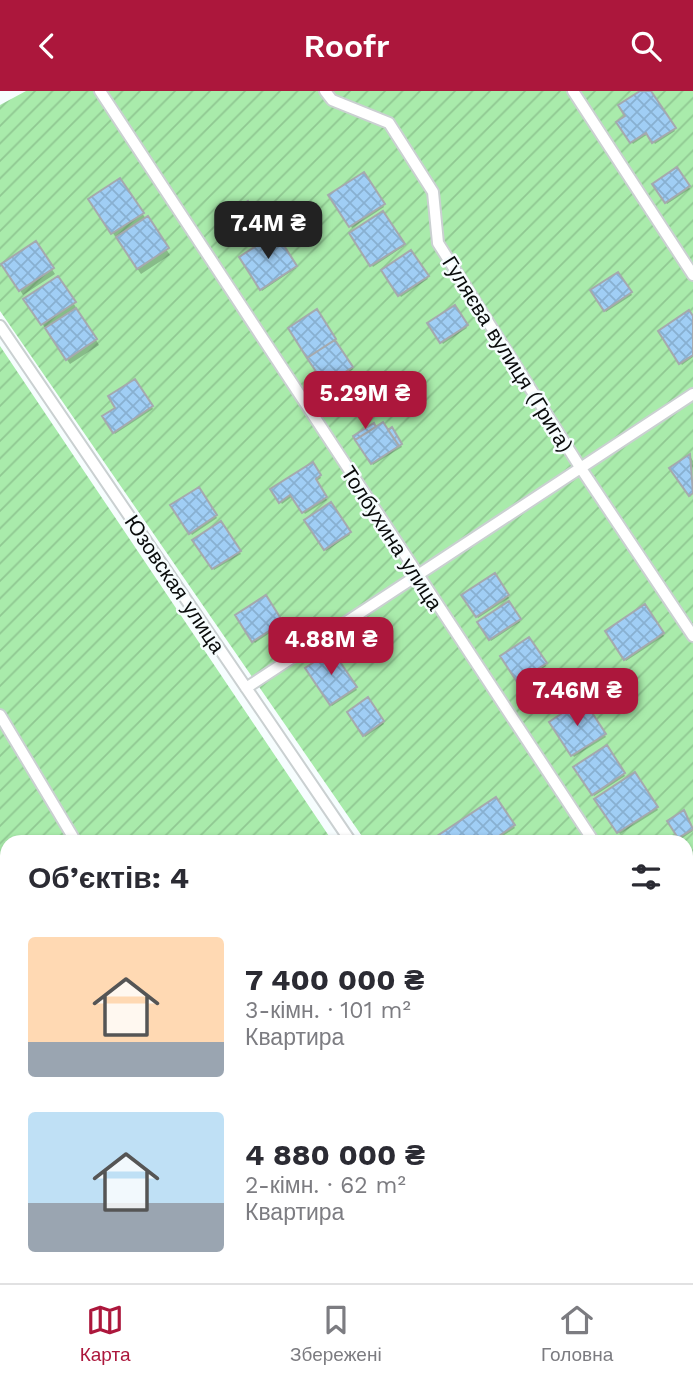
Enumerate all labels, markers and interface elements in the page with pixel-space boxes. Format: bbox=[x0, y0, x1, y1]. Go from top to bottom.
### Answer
icon: back bbox=[28, 27, 66, 65]
text: Roofr bbox=[303, 27, 390, 65]
icon: search bbox=[627, 27, 665, 65]
pin: 7.4M ₴ bbox=[211, 201, 325, 261]
text: 7.4M ₴ bbox=[230, 210, 306, 237]
street label: Гуляєва вулиця (Грига) bbox=[437, 251, 579, 457]
pin: 5.29M ₴ bbox=[300, 371, 430, 431]
text: 5.29M ₴ bbox=[320, 380, 410, 407]
street label: Толбухина улица bbox=[336, 461, 448, 615]
street label: Юзовская улица bbox=[120, 510, 231, 658]
pin: 4.88M ₴ bbox=[266, 617, 396, 677]
text: 4.88M ₴ bbox=[284, 626, 378, 653]
pin: 7.46M ₴ bbox=[512, 669, 642, 728]
text: 7.46M ₴ bbox=[532, 677, 622, 704]
icon: filters bbox=[627, 858, 665, 896]
text: Об’єктів: 4 bbox=[28, 860, 189, 895]
text: 7 400 000 ₴ bbox=[245, 962, 424, 997]
icon: home bbox=[84, 965, 168, 1049]
text: 3-кімн. · 101 m² bbox=[245, 997, 411, 1024]
text: Квартира bbox=[245, 1024, 344, 1051]
text: 4 880 000 ₴ bbox=[245, 1137, 425, 1172]
icon: home bbox=[84, 1140, 168, 1224]
text: 2-кімн. · 62 m² bbox=[245, 1172, 406, 1199]
text: Квартира bbox=[245, 1199, 344, 1226]
tab: Карта bbox=[80, 1301, 131, 1366]
tab: Збережені bbox=[290, 1301, 382, 1366]
tab: Головна bbox=[541, 1301, 613, 1366]

